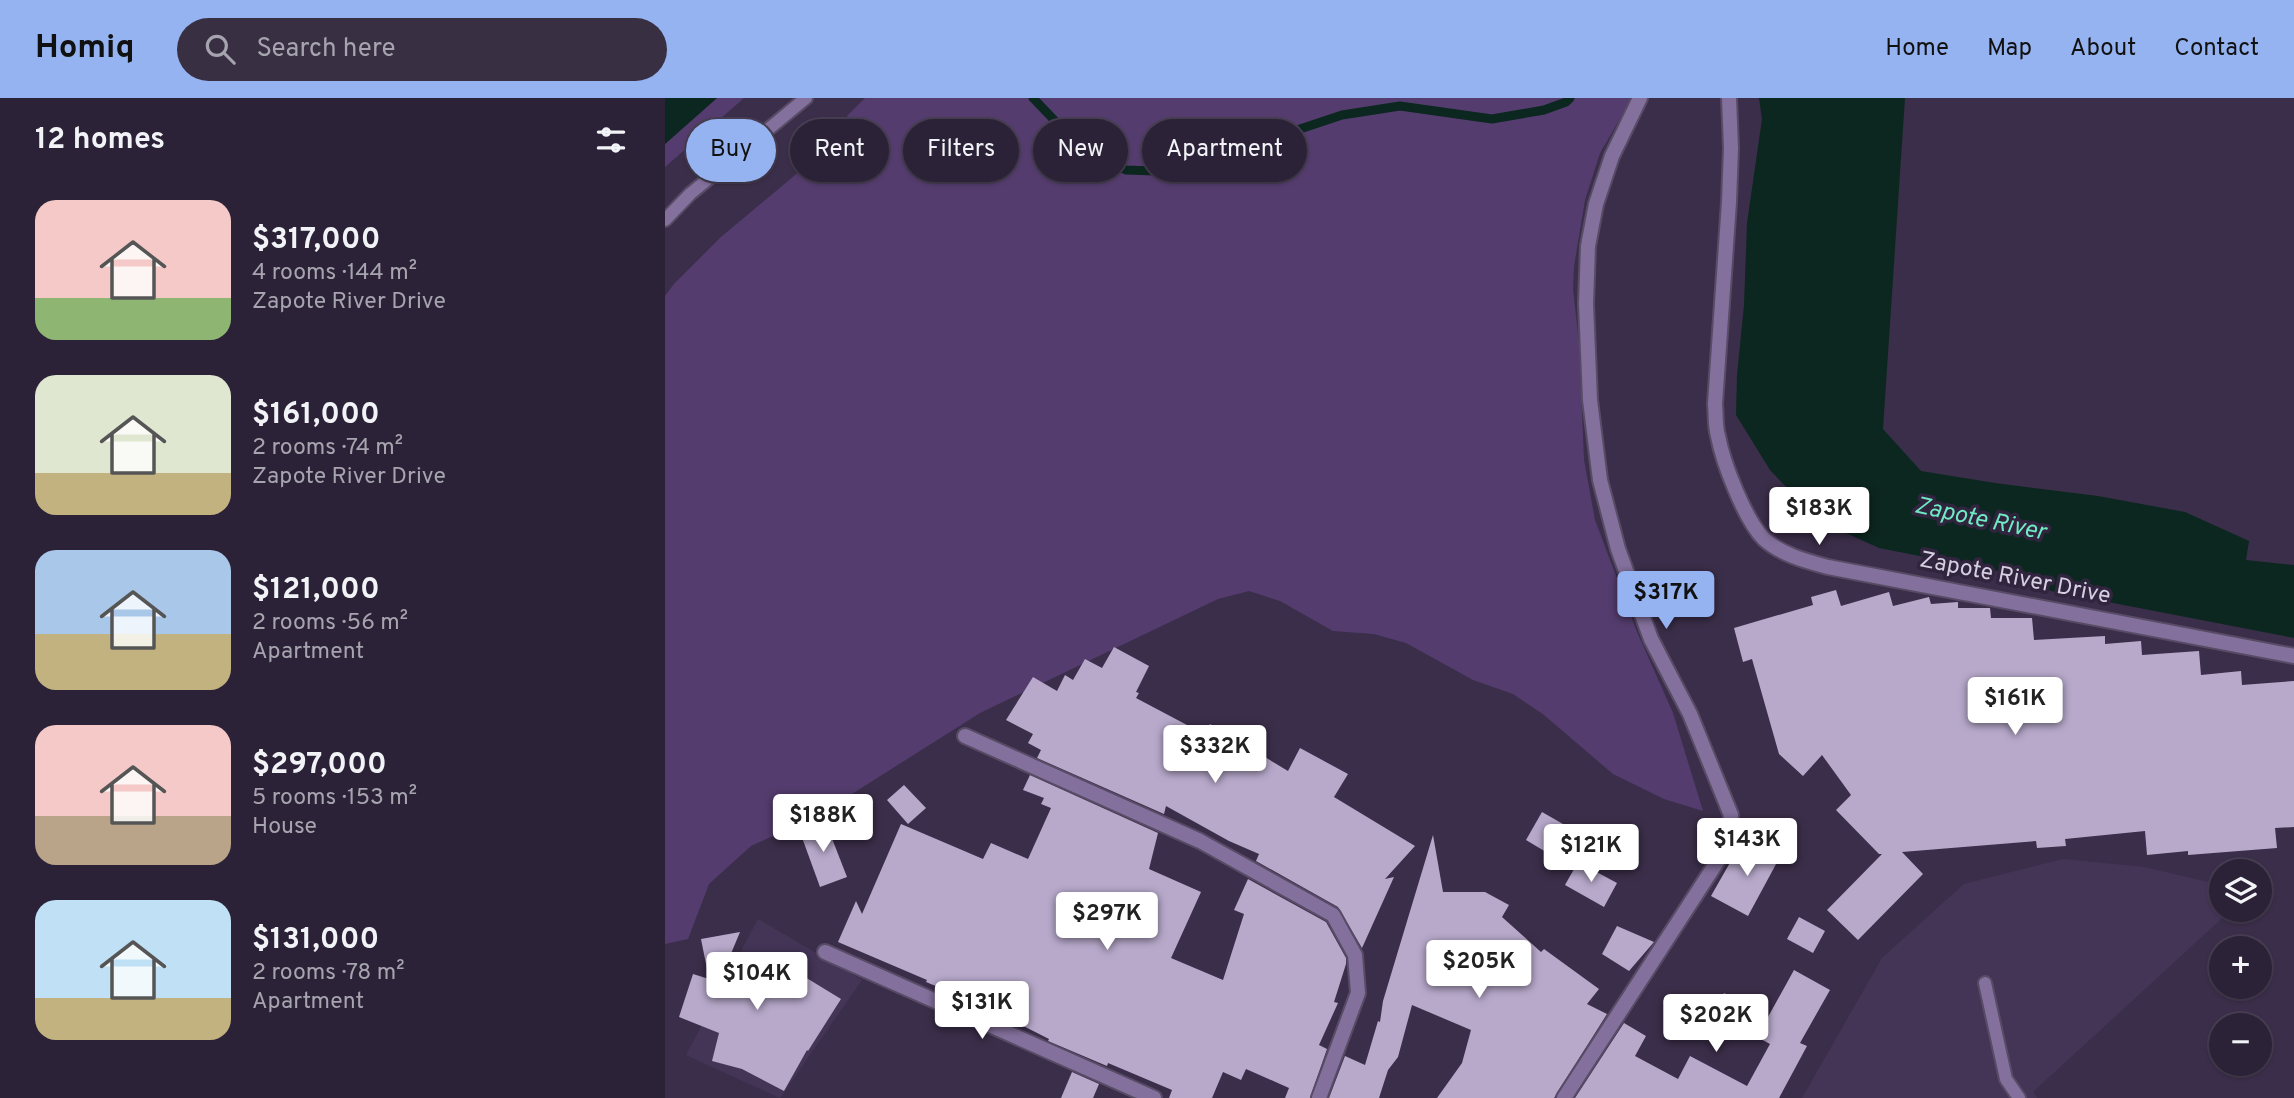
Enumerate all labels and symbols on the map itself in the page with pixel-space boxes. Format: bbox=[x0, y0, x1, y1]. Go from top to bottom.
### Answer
pin: $183K bbox=[1770, 488, 1868, 547]
water label: Zapote River bbox=[1912, 491, 2050, 549]
street label: Zapote River Drive bbox=[1917, 546, 2113, 612]
pin: $317K bbox=[1617, 572, 1715, 631]
pin: $161K bbox=[1966, 678, 2064, 737]
pin: $332K bbox=[1166, 726, 1264, 785]
pin: $188K bbox=[774, 794, 872, 854]
pin: $143K bbox=[1698, 818, 1796, 878]
pin: $121K bbox=[1542, 824, 1640, 884]
pin: $297K bbox=[1058, 892, 1156, 952]
pin: $205K bbox=[1430, 940, 1528, 1000]
pin: $104K bbox=[708, 953, 806, 1012]
pin: $131K bbox=[933, 982, 1031, 1041]
pin: $202K bbox=[1667, 995, 1765, 1054]

